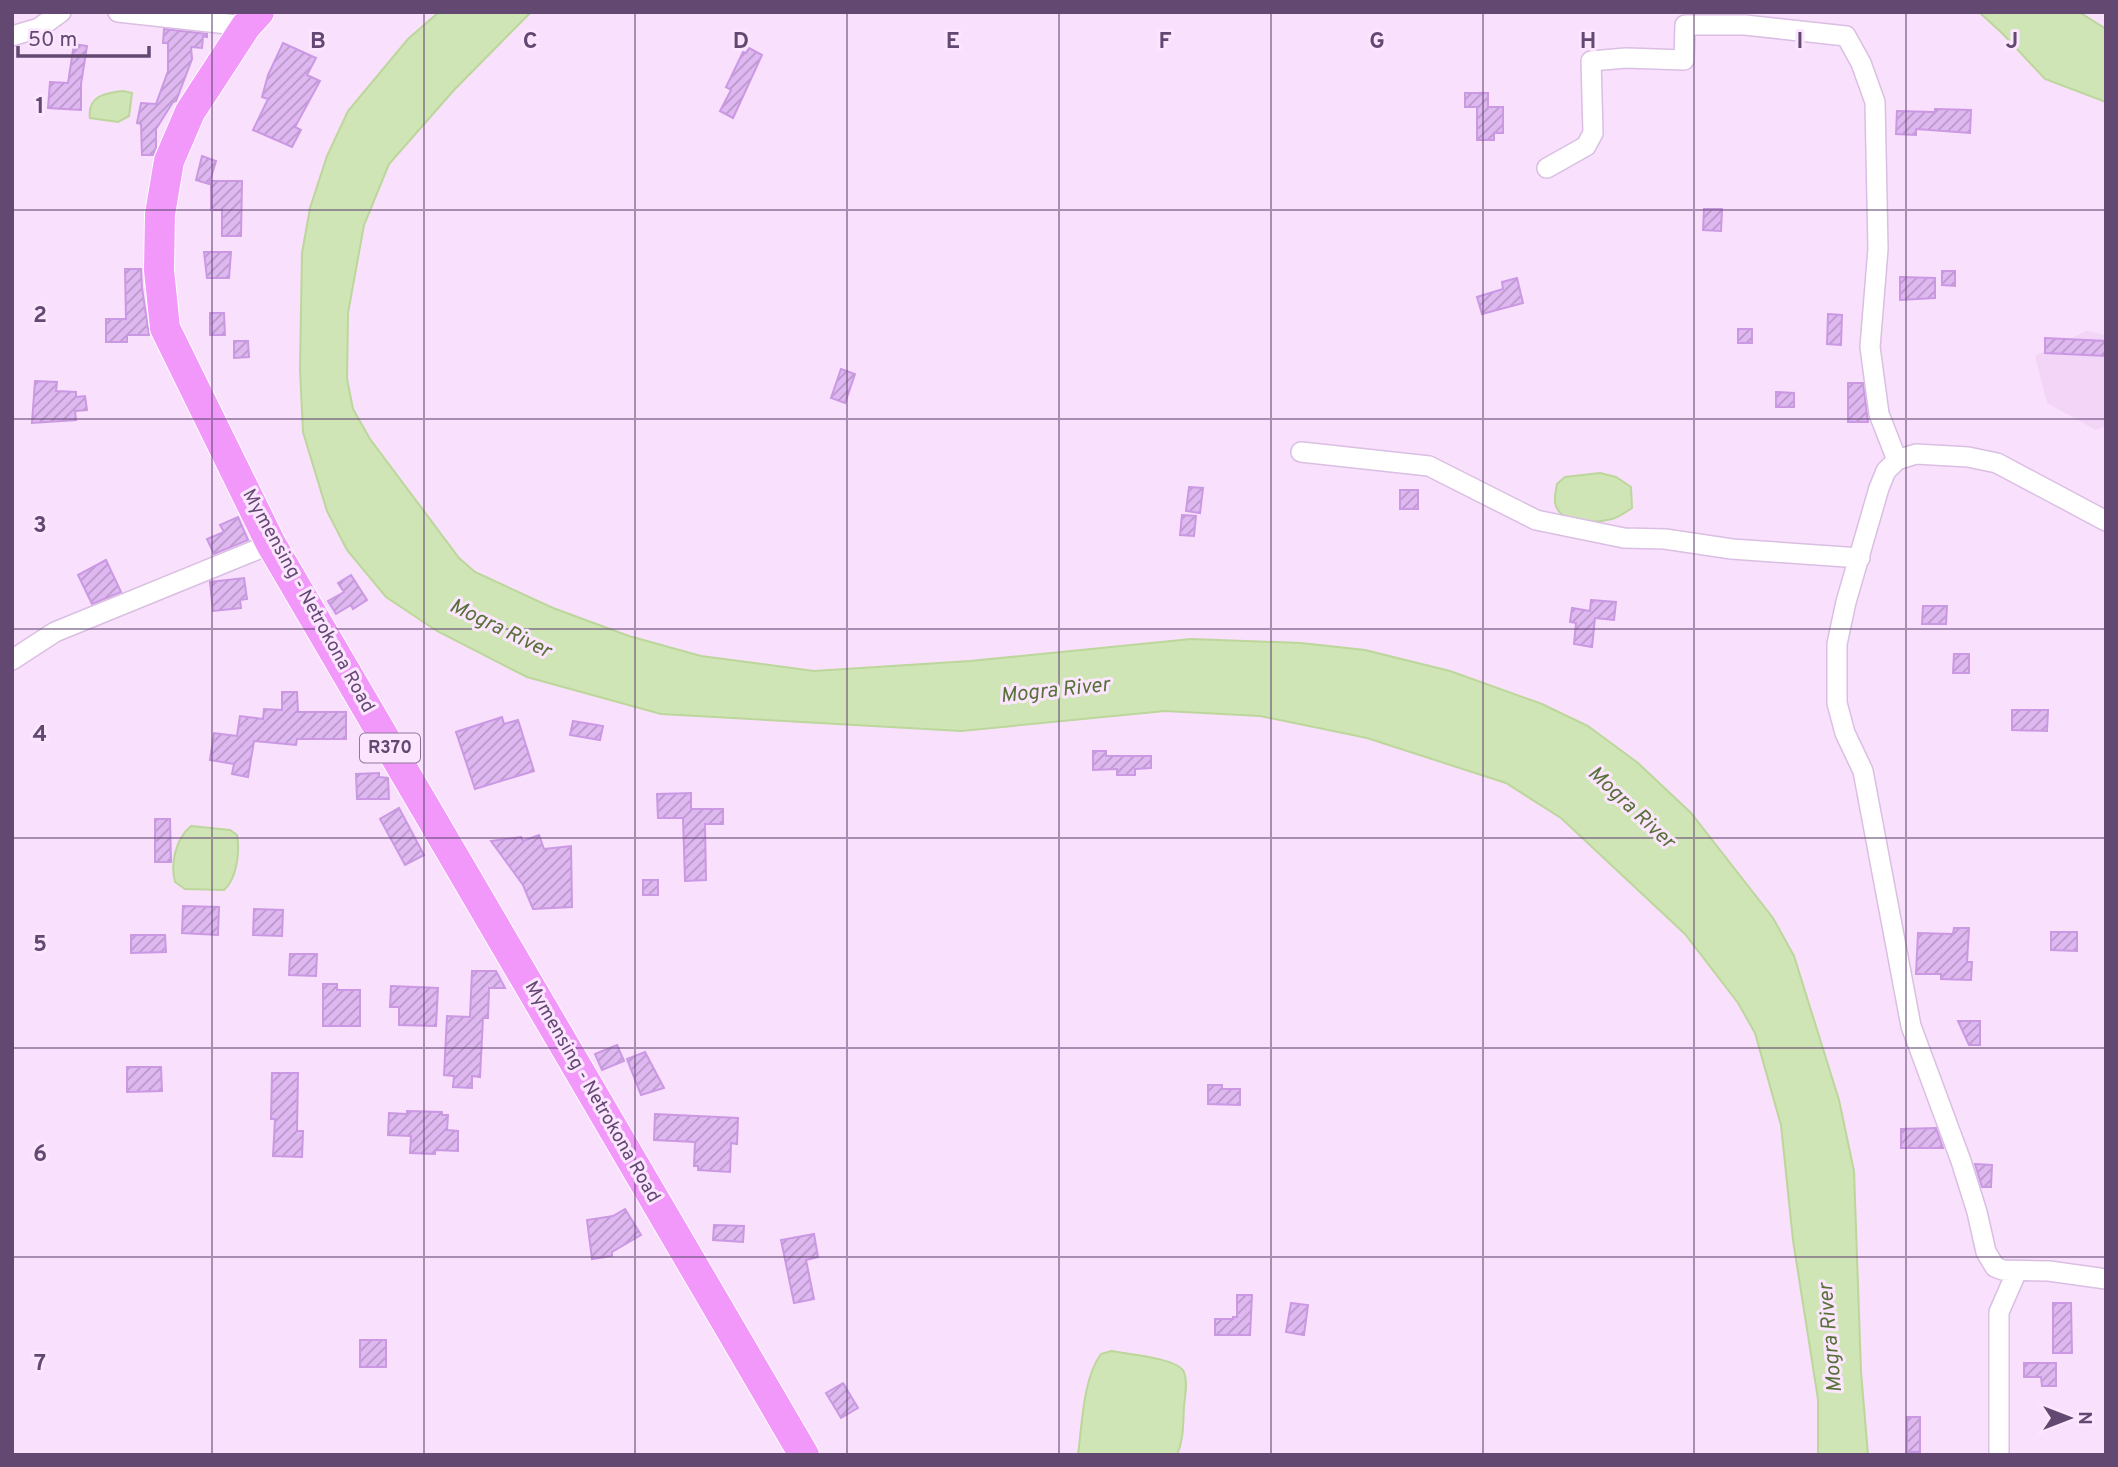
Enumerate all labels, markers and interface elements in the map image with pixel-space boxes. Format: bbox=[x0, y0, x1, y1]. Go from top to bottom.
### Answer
scale bar bbox=[18, 14, 149, 58]
text: 50 m bbox=[28, 27, 77, 54]
text: B bbox=[310, 28, 326, 57]
text: C bbox=[523, 28, 537, 57]
text: D bbox=[733, 28, 749, 57]
text: E bbox=[946, 28, 960, 57]
text: F bbox=[1158, 28, 1172, 57]
text: G bbox=[1369, 28, 1385, 57]
text: H bbox=[1580, 28, 1596, 57]
text: I bbox=[1797, 28, 1803, 57]
text: J bbox=[2006, 28, 2018, 57]
text: 1 bbox=[35, 93, 45, 122]
text: 2 bbox=[33, 302, 47, 331]
street label: Mymensing - Netrokona Road bbox=[237, 485, 379, 717]
text: 3 bbox=[33, 512, 47, 541]
water label: Mogra River bbox=[445, 593, 557, 666]
water label: Mogra River bbox=[999, 672, 1113, 710]
text: 4 bbox=[33, 721, 47, 750]
road number: R370 bbox=[360, 734, 420, 762]
water label: Mogra River bbox=[1582, 761, 1682, 857]
text: 5 bbox=[33, 931, 47, 960]
street label: Mymensing - Netrokona Road bbox=[519, 977, 665, 1207]
text: 6 bbox=[33, 1141, 47, 1170]
water label: Mogra River bbox=[1813, 1280, 1849, 1394]
text: 7 bbox=[34, 1350, 46, 1379]
north arrow bbox=[2034, 1383, 2104, 1453]
text: N bbox=[2072, 1411, 2096, 1425]

